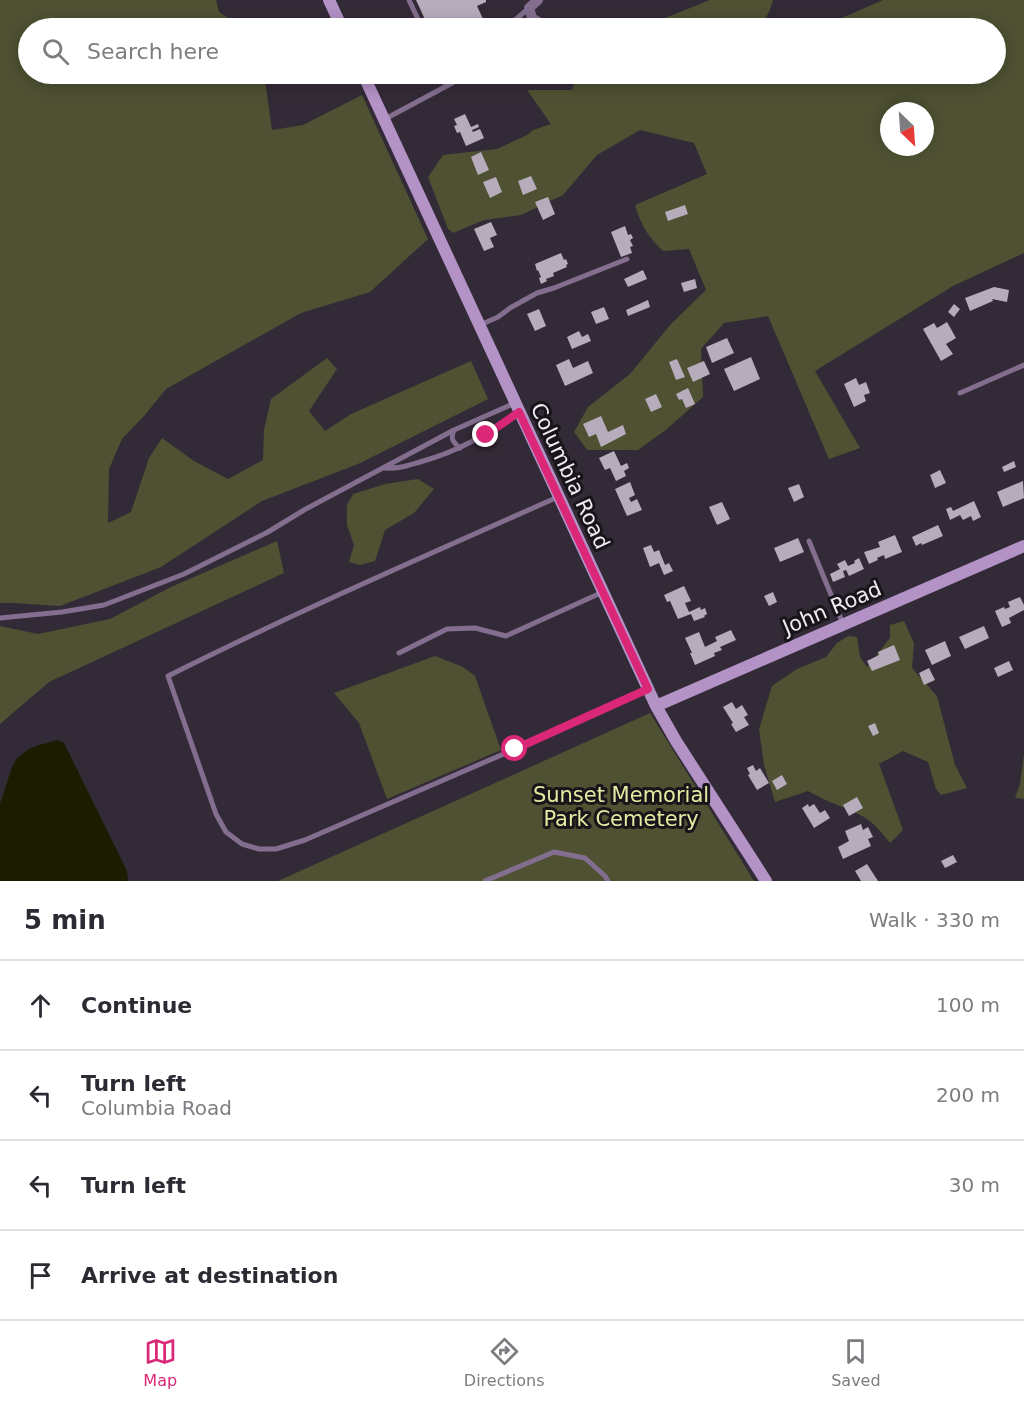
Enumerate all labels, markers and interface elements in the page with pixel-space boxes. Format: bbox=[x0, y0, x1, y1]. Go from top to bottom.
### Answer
search box bbox=[18, 18, 1006, 84]
icon: search bbox=[39, 35, 72, 68]
text: Search here bbox=[87, 39, 219, 64]
north arrow bbox=[880, 102, 934, 156]
street label: Columbia Road bbox=[526, 399, 614, 553]
route end bbox=[472, 421, 498, 447]
street label: John Road bbox=[777, 576, 885, 640]
route start bbox=[501, 735, 527, 761]
park label: Sunset Memorial Park Cemetery bbox=[533, 783, 709, 831]
text: 5 min bbox=[24, 905, 106, 935]
text: Walk · 330 m bbox=[869, 908, 1000, 932]
icon: ahead bbox=[24, 989, 57, 1022]
text: Continue bbox=[81, 993, 192, 1018]
text: 100 m bbox=[936, 993, 1000, 1017]
text: Turn left bbox=[81, 1071, 186, 1096]
icon: left bbox=[24, 1079, 57, 1112]
text: 200 m bbox=[936, 1083, 1000, 1107]
text: Columbia Road bbox=[81, 1096, 232, 1120]
icon: left bbox=[24, 1169, 57, 1202]
text: Turn left bbox=[81, 1173, 186, 1198]
text: 30 m bbox=[949, 1173, 1000, 1197]
icon: arrive bbox=[24, 1259, 57, 1292]
text: Arrive at destination bbox=[81, 1263, 338, 1288]
tab: Map bbox=[143, 1335, 177, 1390]
tab: Directions bbox=[464, 1335, 544, 1390]
tab: Saved bbox=[831, 1335, 881, 1390]

